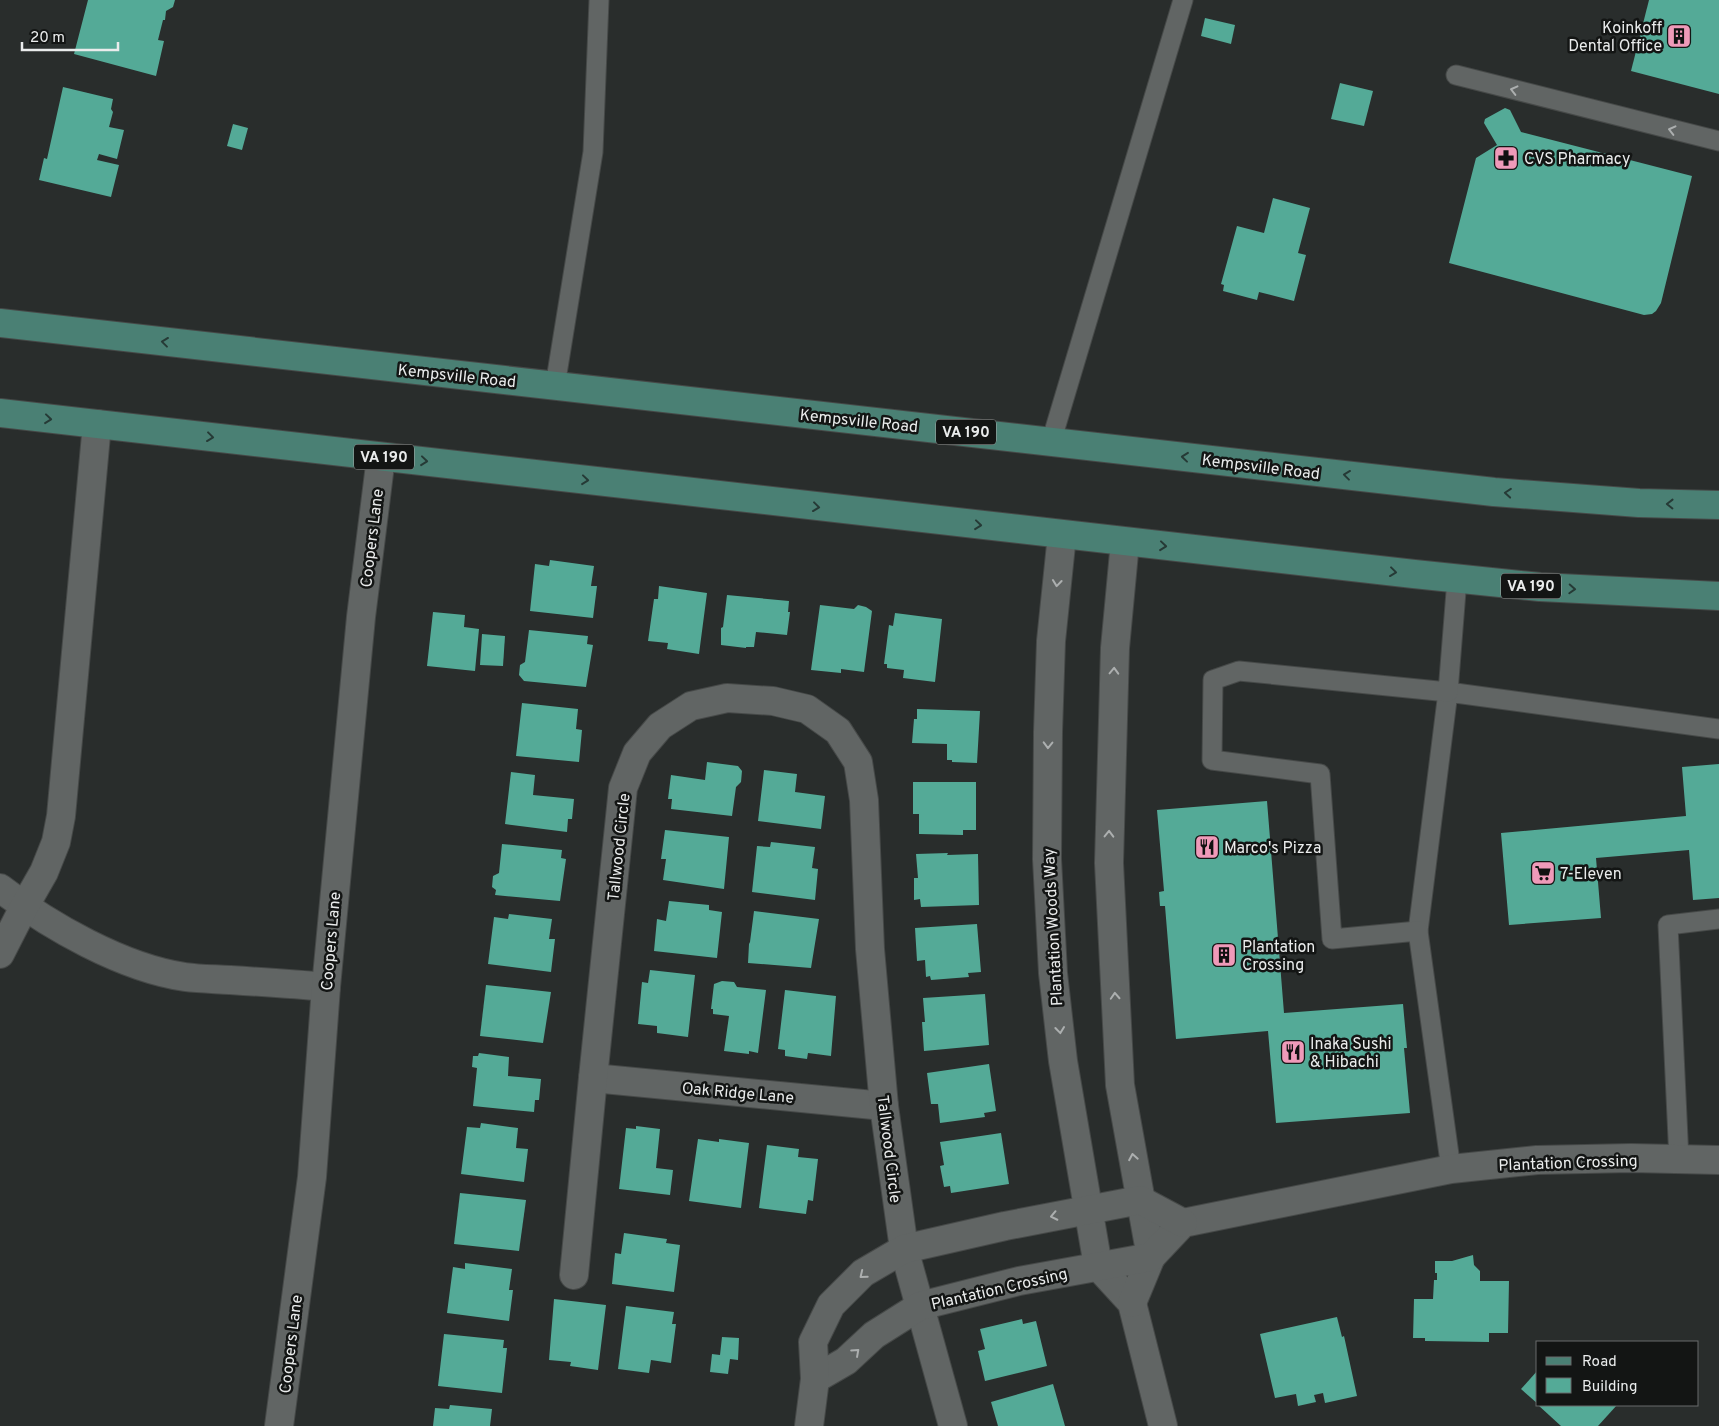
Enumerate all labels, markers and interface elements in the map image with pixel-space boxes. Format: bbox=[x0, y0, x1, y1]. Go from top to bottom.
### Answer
place label: Koinkoff Dental Office bbox=[1568, 19, 1662, 57]
scale bar bbox=[22, 20, 119, 52]
building icon: Koinkoff Dental Office bbox=[1666, 23, 1692, 49]
text: 20 m bbox=[30, 29, 65, 48]
one-way arrow bbox=[1510, 85, 1519, 96]
one-way arrow bbox=[1668, 125, 1676, 135]
pharmacy icon: CVS Pharmacy bbox=[1493, 145, 1519, 171]
place label: CVS Pharmacy bbox=[1524, 150, 1630, 170]
one-way arrow bbox=[161, 337, 169, 348]
street label: Kempsville Road bbox=[397, 361, 517, 393]
street label: Kempsville Road bbox=[799, 406, 919, 438]
one-way arrow bbox=[45, 413, 53, 424]
road number: VA 190 bbox=[936, 420, 996, 444]
one-way arrow bbox=[206, 431, 214, 442]
road number: VA 190 bbox=[354, 444, 414, 470]
street label: Kempsville Road bbox=[1201, 451, 1321, 485]
one-way arrow bbox=[1181, 452, 1189, 463]
one-way arrow bbox=[420, 455, 428, 466]
one-way arrow bbox=[1342, 470, 1350, 481]
one-way arrow bbox=[581, 474, 589, 485]
street label: Coopers Lane bbox=[357, 488, 389, 589]
one-way arrow bbox=[1504, 488, 1512, 499]
one-way arrow bbox=[1666, 499, 1674, 509]
one-way arrow bbox=[813, 501, 821, 512]
one-way arrow bbox=[974, 519, 982, 530]
one-way arrow bbox=[1159, 540, 1167, 551]
one-way arrow bbox=[1389, 566, 1397, 577]
road number: VA 190 bbox=[1501, 574, 1561, 598]
one-way arrow bbox=[1052, 579, 1063, 587]
one-way arrow bbox=[1568, 583, 1576, 594]
one-way arrow bbox=[1109, 667, 1119, 675]
one-way arrow bbox=[1043, 742, 1053, 749]
street label: Tallwood Circle bbox=[604, 792, 636, 902]
one-way arrow bbox=[1104, 829, 1115, 837]
restaurant icon: Marco's Pizza bbox=[1194, 834, 1220, 860]
place label: Marco's Pizza bbox=[1224, 839, 1321, 859]
street label: Plantation Woods Way bbox=[1040, 847, 1068, 1006]
supermarket icon: 7-Eleven bbox=[1530, 860, 1556, 886]
place label: 7-Eleven bbox=[1560, 865, 1622, 885]
street label: Coopers Lane bbox=[318, 891, 346, 991]
place label: Plantation Crossing bbox=[1242, 938, 1315, 976]
building icon: Plantation Crossing bbox=[1211, 942, 1237, 968]
one-way arrow bbox=[1109, 992, 1120, 1000]
one-way arrow bbox=[1054, 1026, 1065, 1034]
place label: Inaka Sushi & Hibachi bbox=[1310, 1035, 1391, 1073]
restaurant icon: Inaka Sushi & Hibachi bbox=[1280, 1039, 1306, 1065]
street label: Oak Ridge Lane bbox=[681, 1079, 795, 1109]
street label: Tallwood Circle bbox=[871, 1094, 905, 1204]
street label: Plantation Crossing bbox=[1498, 1152, 1638, 1176]
one-way arrow bbox=[1128, 1153, 1138, 1162]
one-way arrow bbox=[1050, 1210, 1059, 1221]
street label: Plantation Crossing bbox=[929, 1265, 1070, 1315]
one-way arrow bbox=[859, 1269, 868, 1278]
street label: Coopers Lane bbox=[276, 1294, 308, 1395]
legend bbox=[1536, 1341, 1699, 1406]
one-way arrow bbox=[850, 1349, 859, 1358]
text: Road bbox=[1582, 1353, 1617, 1372]
text: Building bbox=[1582, 1378, 1637, 1397]

